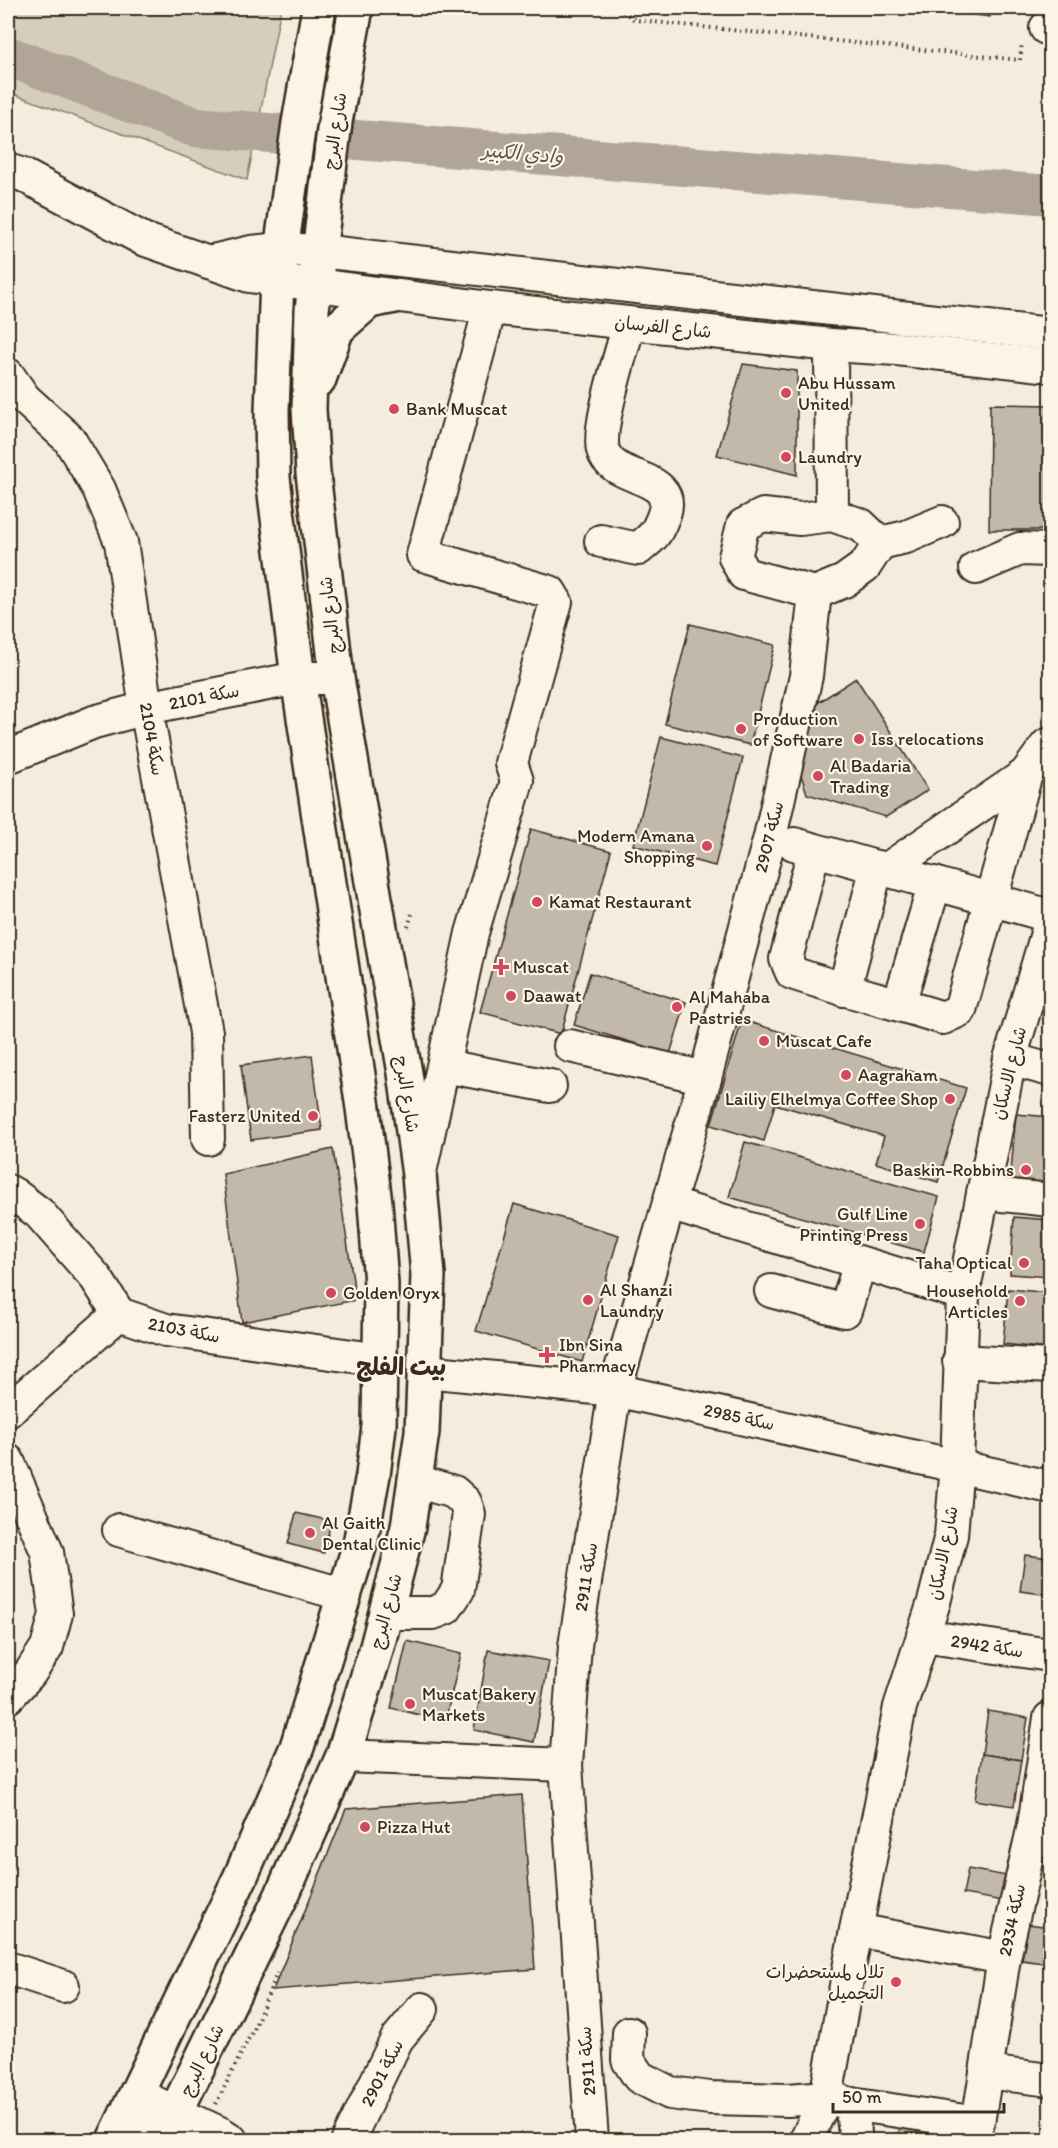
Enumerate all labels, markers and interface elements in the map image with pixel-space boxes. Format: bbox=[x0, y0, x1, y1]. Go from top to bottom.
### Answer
street label: شارع البرج bbox=[319, 91, 352, 171]
water label: وادي الكبير bbox=[479, 137, 565, 172]
street label: شارع الفرسان bbox=[613, 311, 713, 344]
place label: Abu Hussam United bbox=[798, 372, 896, 415]
marker: Abu Hussam United bbox=[779, 386, 793, 400]
place label: Bank Muscat bbox=[406, 398, 508, 420]
marker: Bank Muscat bbox=[387, 402, 401, 416]
place label: Laundry bbox=[798, 446, 862, 468]
marker: Laundry bbox=[779, 450, 793, 464]
street label: شارع البرج bbox=[314, 575, 347, 655]
street label: سكة 2101 bbox=[167, 679, 241, 715]
street label: سكة 2104 bbox=[135, 701, 169, 777]
place label: Production of Software bbox=[753, 708, 843, 751]
marker: Production of Software bbox=[734, 722, 748, 736]
place label: Iss relocations bbox=[871, 728, 984, 750]
marker: Iss relocations bbox=[852, 732, 866, 746]
place label: Al Badaria Trading bbox=[830, 755, 912, 798]
marker: Al Badaria Trading bbox=[811, 769, 825, 783]
street label: سكة 2907 bbox=[750, 799, 788, 875]
place label: Modern Amana Shopping bbox=[577, 825, 696, 868]
marker: Modern Amana Shopping bbox=[700, 839, 714, 853]
place label: Kamat Restaurant bbox=[549, 891, 692, 913]
marker: Kamat Restaurant bbox=[530, 895, 544, 909]
place label: Muscat bbox=[513, 956, 569, 978]
marker: Muscat bbox=[494, 960, 508, 974]
place label: Daawat bbox=[523, 985, 582, 1007]
place label: Al Mahaba Pastries bbox=[689, 986, 771, 1029]
marker: Daawat bbox=[504, 989, 518, 1003]
marker: Al Mahaba Pastries bbox=[670, 1000, 684, 1014]
street label: شارع الاسكان bbox=[987, 1024, 1032, 1122]
place label: Muscat Cafe bbox=[776, 1030, 872, 1052]
marker: Muscat Cafe bbox=[757, 1034, 771, 1048]
street label: شارع البرج bbox=[389, 1054, 424, 1134]
place label: Aagraham bbox=[858, 1064, 938, 1086]
marker: Aagraham bbox=[839, 1068, 853, 1082]
place label: Lailiy Elhelmya Coffee Shop bbox=[725, 1088, 938, 1110]
marker: Lailiy Elhelmya Coffee Shop bbox=[943, 1092, 957, 1106]
place label: Fasterz United bbox=[189, 1105, 301, 1127]
marker: Fasterz United bbox=[306, 1109, 320, 1123]
place label: Baskin-Robbins bbox=[892, 1159, 1014, 1181]
marker: Baskin-Robbins bbox=[1019, 1163, 1033, 1177]
place label: Gulf Line Printing Press bbox=[800, 1203, 908, 1246]
marker: Gulf Line Printing Press bbox=[913, 1217, 927, 1231]
place label: Taha Optical bbox=[916, 1252, 1012, 1274]
marker: Taha Optical bbox=[1017, 1256, 1031, 1270]
place label: Al Shanzi Laundry bbox=[600, 1279, 673, 1322]
place label: Household Articles bbox=[926, 1280, 1008, 1323]
place label: Golden Oryx bbox=[343, 1282, 440, 1304]
marker: Golden Oryx bbox=[324, 1286, 338, 1300]
marker: Al Shanzi Laundry bbox=[581, 1293, 595, 1307]
marker: Household Articles bbox=[1013, 1294, 1027, 1308]
street label: سكة 2103 bbox=[146, 1312, 222, 1348]
place label: Ibn Sina Pharmacy bbox=[559, 1334, 637, 1377]
marker: Ibn Sina Pharmacy bbox=[540, 1348, 554, 1362]
district label: بيت الفلج bbox=[356, 1352, 446, 1382]
street label: سكة 2985 bbox=[701, 1399, 777, 1435]
street label: شارع الاسكان bbox=[923, 1504, 964, 1602]
place label: Al Gaith Dental Clinic bbox=[322, 1512, 421, 1555]
marker: Al Gaith Dental Clinic bbox=[303, 1526, 317, 1540]
street label: سكة 2911 bbox=[570, 1541, 602, 1613]
street label: شارع البرج bbox=[365, 1571, 408, 1651]
street label: سكة 2942 bbox=[949, 1629, 1025, 1663]
place label: Muscat Bakery Markets bbox=[422, 1683, 536, 1726]
marker: Muscat Bakery Markets bbox=[403, 1697, 417, 1711]
place label: Pizza Hut bbox=[377, 1816, 451, 1838]
marker: Pizza Hut bbox=[358, 1820, 372, 1834]
street label: سكة 2934 bbox=[994, 1882, 1030, 1958]
place label: تلال لمستحضرات التجميل bbox=[766, 1961, 885, 2004]
marker: تلال لمستحضرات التجميل bbox=[889, 1975, 903, 1989]
street label: شارع البرج bbox=[175, 2020, 230, 2100]
street label: سكة 2911 bbox=[574, 2025, 600, 2097]
street label: سكة 2901 bbox=[356, 2036, 408, 2110]
scale bar bbox=[833, 2076, 1004, 2114]
text: 50 m bbox=[842, 2086, 882, 2108]

